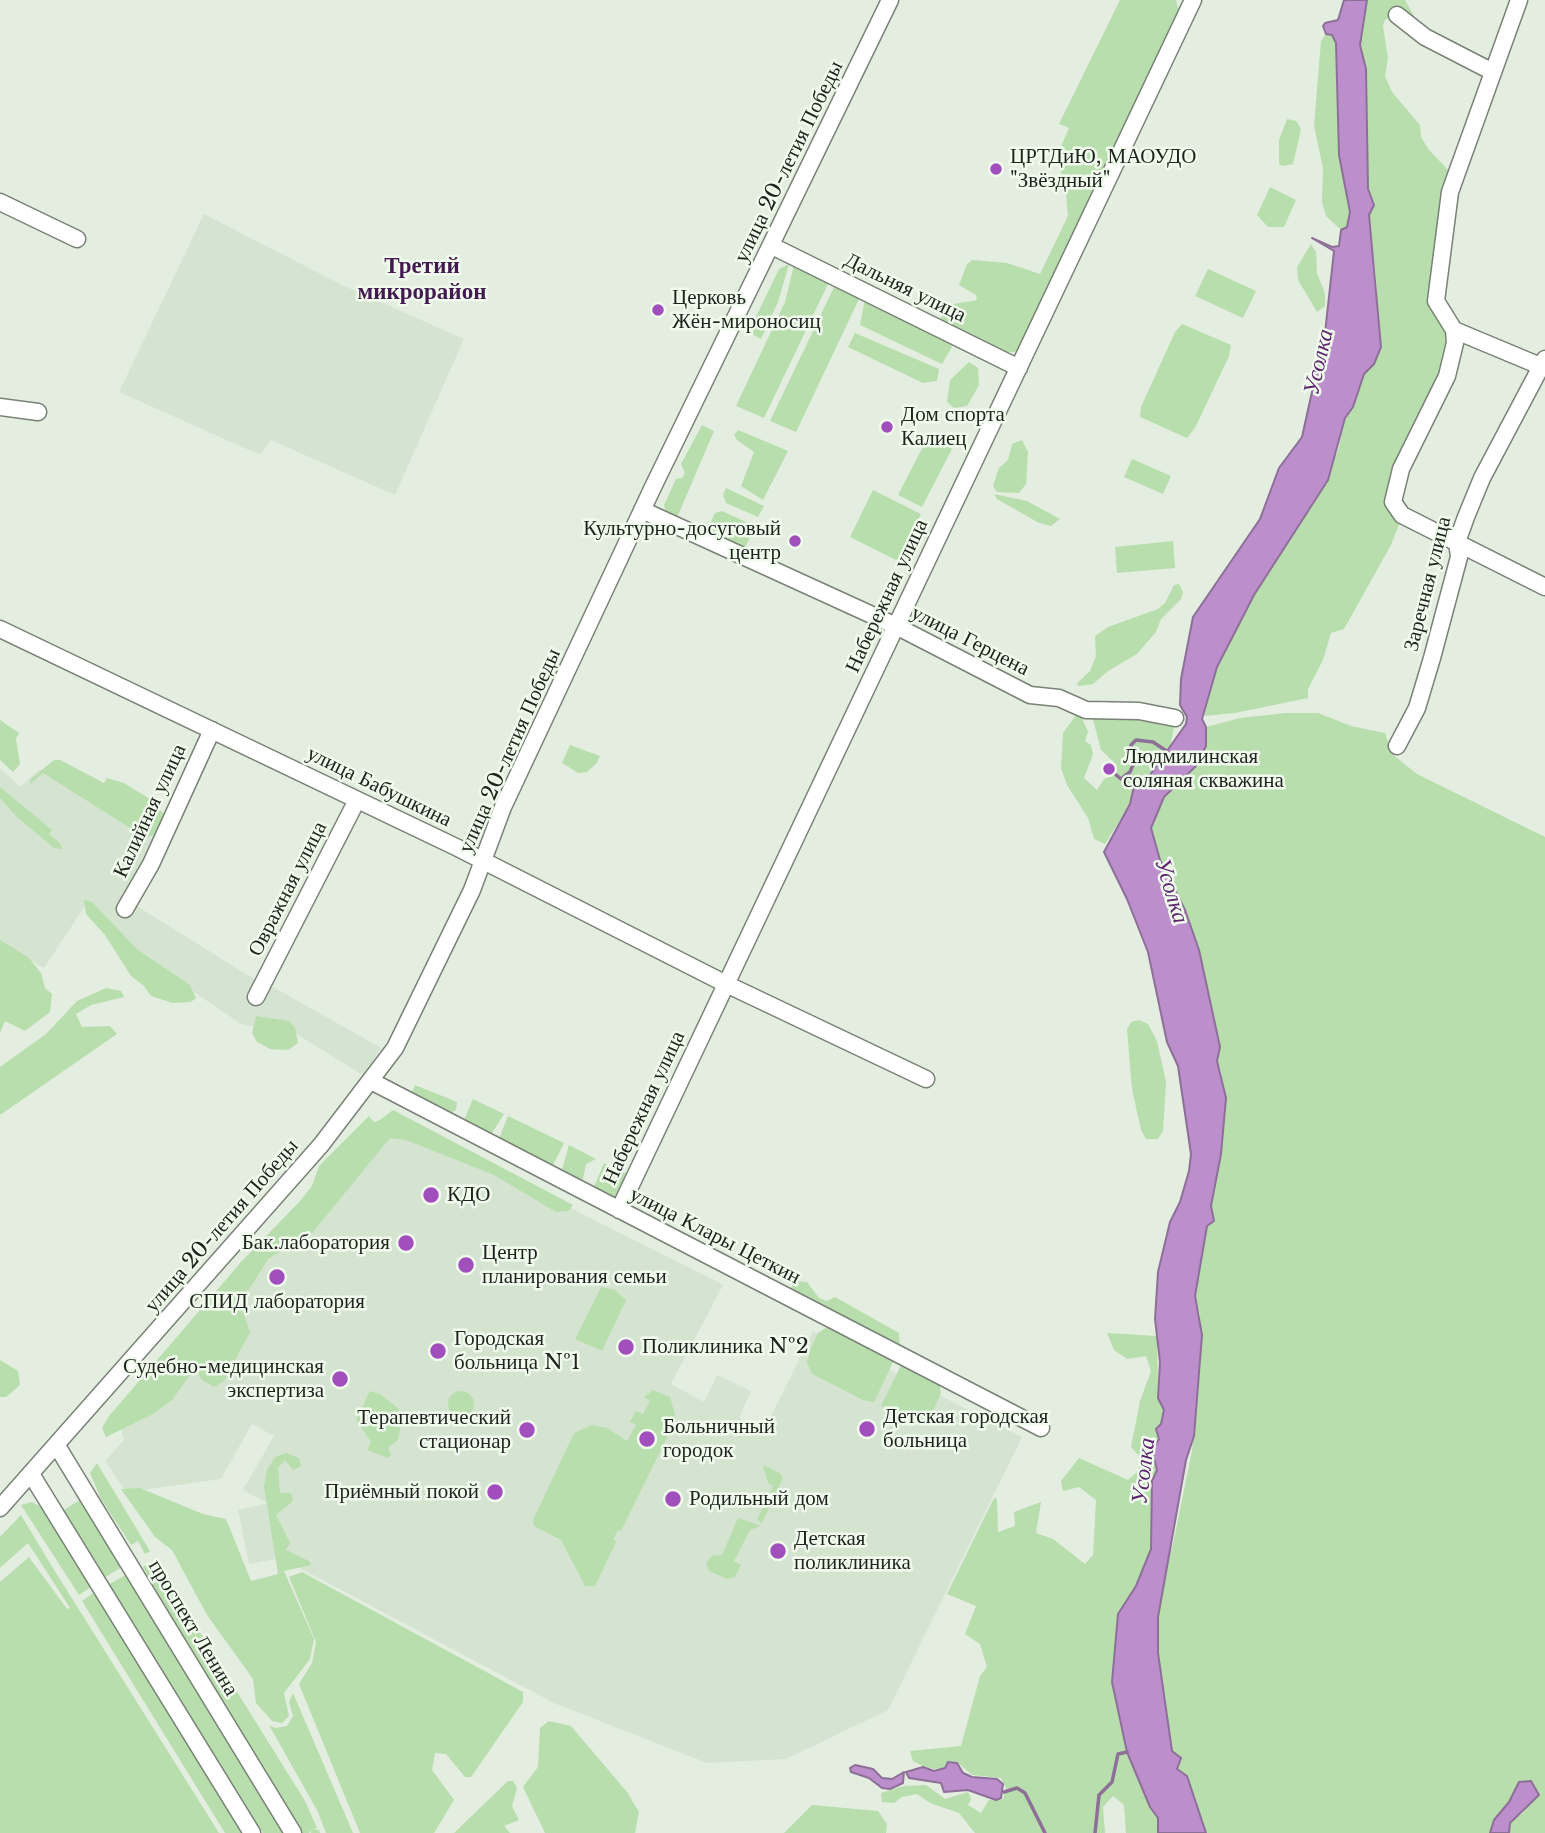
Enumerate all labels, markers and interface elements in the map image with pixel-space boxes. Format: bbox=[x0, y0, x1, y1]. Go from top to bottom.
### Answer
street label: улица 20-летия Победы bbox=[729, 57, 849, 267]
place label: ЦРТДиЮ, МАОУДО "Звёздный" bbox=[1010, 144, 1197, 194]
marker: ЦРТДиЮ, МАОУДО "Звёздный" bbox=[988, 161, 1004, 177]
street label: Дальняя улица bbox=[840, 248, 970, 328]
district label: Третий микрорайон bbox=[358, 253, 486, 307]
place label: Церковь Жён-мироносиц bbox=[672, 285, 821, 335]
marker: Церковь Жён-мироносиц bbox=[650, 302, 666, 318]
water label: Усолка bbox=[1298, 326, 1340, 398]
place label: Дом спорта Калиец bbox=[901, 402, 1005, 452]
marker: Дом спорта Калиец bbox=[879, 419, 895, 435]
street label: Заречная улица bbox=[1399, 514, 1457, 654]
street label: Набережная улица bbox=[840, 515, 934, 677]
place label: Культурно-досуговый центр bbox=[583, 516, 781, 566]
marker: Культурно-досуговый центр bbox=[787, 533, 803, 549]
street label: улица Герцена bbox=[907, 600, 1033, 682]
street label: улица 20-летия Победы bbox=[453, 645, 567, 857]
street label: Калийная улица bbox=[108, 740, 192, 882]
street label: улица Бабушкина bbox=[303, 741, 455, 833]
place label: Людмилинская соляная скважина bbox=[1123, 744, 1284, 794]
marker: Людмилинская соляная скважина bbox=[1101, 761, 1117, 777]
street label: Овражная улица bbox=[243, 818, 333, 960]
water label: Усолка bbox=[1148, 855, 1194, 927]
street label: Набережная улица bbox=[597, 1027, 691, 1189]
street label: улица 20-летия Победы bbox=[140, 1134, 304, 1318]
place label: КДО bbox=[447, 1182, 490, 1208]
street label: улица Клары Цеткин bbox=[625, 1182, 805, 1290]
marker: КДО bbox=[421, 1185, 441, 1205]
place label: Бак.лаборатория bbox=[242, 1230, 390, 1256]
marker: Бак.лаборатория bbox=[396, 1233, 416, 1253]
place label: Центр планирования семьи bbox=[482, 1240, 667, 1290]
marker: Центр планирования семьи bbox=[456, 1255, 476, 1275]
marker: СПИД лаборатория bbox=[267, 1267, 287, 1287]
place label: СПИД лаборатория bbox=[189, 1289, 365, 1315]
place label: Городская больница №1 bbox=[454, 1326, 580, 1376]
place label: Поликлиника №2 bbox=[642, 1334, 809, 1360]
marker: Поликлиника №2 bbox=[616, 1337, 636, 1357]
marker: Городская больница №1 bbox=[428, 1341, 448, 1361]
place label: Судебно-медицинская экспертиза bbox=[123, 1354, 324, 1404]
marker: Судебно-медицинская экспертиза bbox=[330, 1369, 350, 1389]
place label: Детская городская больница bbox=[883, 1404, 1048, 1454]
place label: Терапевтический стационар bbox=[357, 1405, 511, 1455]
place label: Больничный городок bbox=[663, 1414, 775, 1464]
marker: Детская городская больница bbox=[857, 1419, 877, 1439]
marker: Терапевтический стационар bbox=[517, 1420, 537, 1440]
marker: Больничный городок bbox=[637, 1429, 657, 1449]
water label: Усолка bbox=[1126, 1436, 1162, 1506]
place label: Приёмный покой bbox=[324, 1479, 479, 1505]
marker: Приёмный покой bbox=[485, 1482, 505, 1502]
place label: Родильный дом bbox=[689, 1486, 829, 1512]
marker: Родильный дом bbox=[663, 1489, 683, 1509]
place label: Детская поликлиника bbox=[794, 1526, 911, 1576]
marker: Детская поликлиника bbox=[768, 1541, 788, 1561]
street label: проспект Ленина bbox=[142, 1555, 244, 1701]

